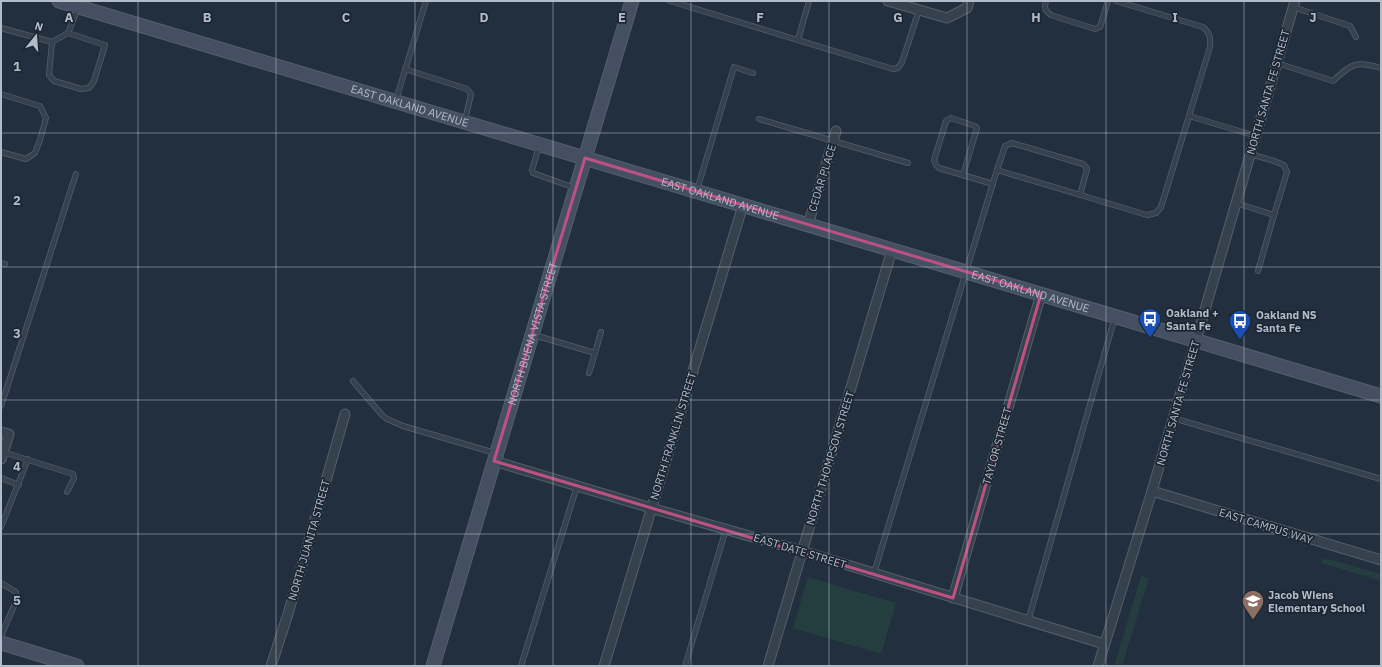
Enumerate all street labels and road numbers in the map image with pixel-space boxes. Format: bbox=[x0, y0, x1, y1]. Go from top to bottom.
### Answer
street label: NORTH SANTA FE STREET bbox=[1243, 27, 1293, 156]
street label: EAST OAKLAND AVENUE bbox=[349, 82, 470, 130]
street label: CEDAR PLACE bbox=[805, 143, 839, 213]
street label: EAST OAKLAND AVENUE bbox=[660, 174, 781, 223]
street label: NORTH BUENA VISTA STREET bbox=[504, 260, 561, 407]
street label: EAST OAKLAND AVENUE bbox=[970, 267, 1091, 316]
street label: NORTH SANTA FE STREET bbox=[1153, 338, 1203, 467]
street label: NORTH FRANKLIN STREET bbox=[647, 370, 699, 502]
street label: NORTH THOMPSON STREET bbox=[803, 388, 857, 527]
street label: TAYLOR STREET bbox=[979, 405, 1015, 486]
street label: NORTH JUANITA STREET bbox=[285, 477, 333, 602]
street label: EAST CAMPUS WAY bbox=[1217, 505, 1315, 547]
street label: EAST DATE STREET bbox=[752, 530, 849, 572]

